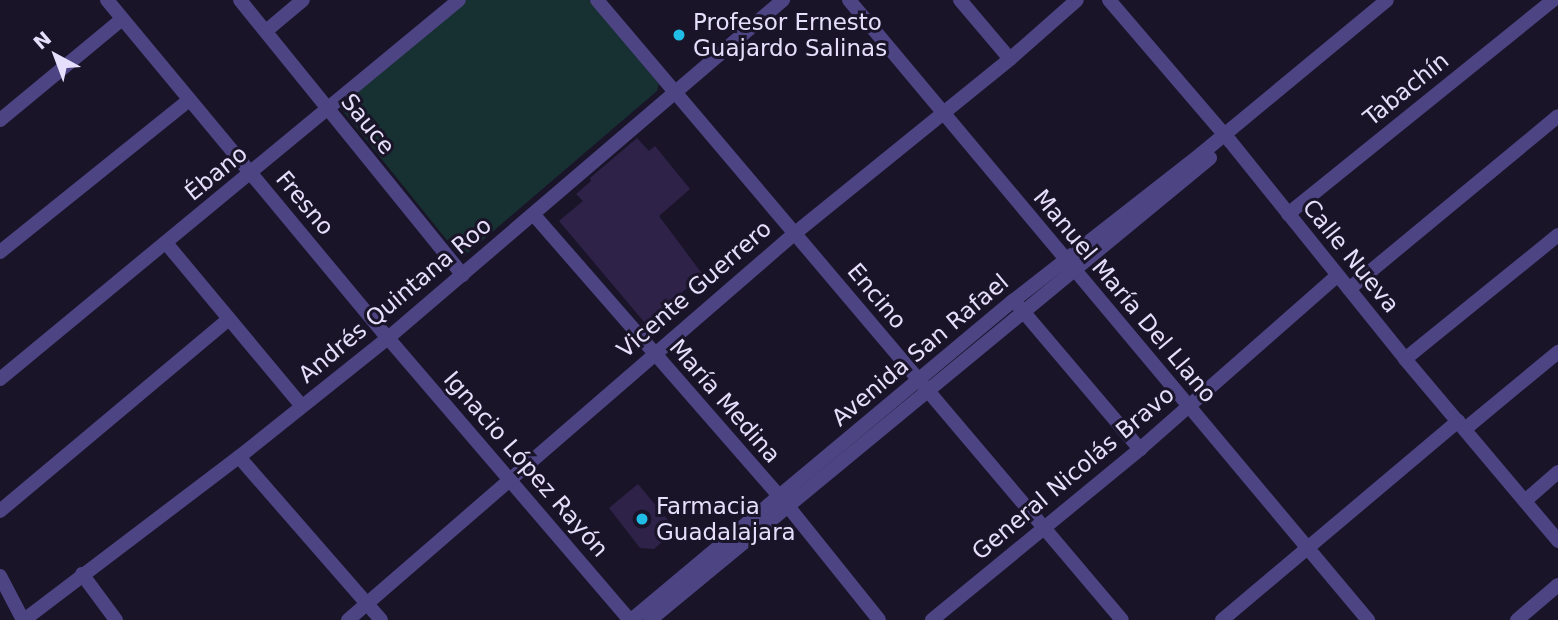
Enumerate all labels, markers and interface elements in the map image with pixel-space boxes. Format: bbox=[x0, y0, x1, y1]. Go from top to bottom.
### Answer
place label: Profesor Ernesto Guajardo Salinas bbox=[693, 8, 887, 62]
north arrow bbox=[21, 21, 91, 91]
text: N bbox=[29, 27, 55, 54]
marker: Profesor Ernesto Guajardo Salinas bbox=[671, 27, 687, 43]
street label: Tabachín bbox=[1358, 46, 1454, 132]
street label: Sauce bbox=[335, 88, 401, 160]
street label: Ébano bbox=[179, 140, 253, 206]
street label: Fresno bbox=[270, 165, 340, 241]
street label: Manuel María Del Llano bbox=[1028, 184, 1222, 408]
street label: Calle Nueva bbox=[1297, 194, 1405, 318]
street label: Andrés Quintana Roo bbox=[293, 211, 497, 389]
street label: Vicente Guerrero bbox=[611, 215, 777, 363]
street label: Encino bbox=[842, 258, 912, 334]
street label: Avenida San Rafael bbox=[826, 268, 1014, 432]
street label: María Medina bbox=[664, 334, 786, 468]
street label: Ignacio López Rayón bbox=[438, 366, 614, 562]
street label: General Nicolás Bravo bbox=[966, 380, 1180, 566]
place label: Farmacia Guadalajara bbox=[656, 492, 796, 546]
marker: Farmacia Guadalajara bbox=[634, 511, 650, 527]

